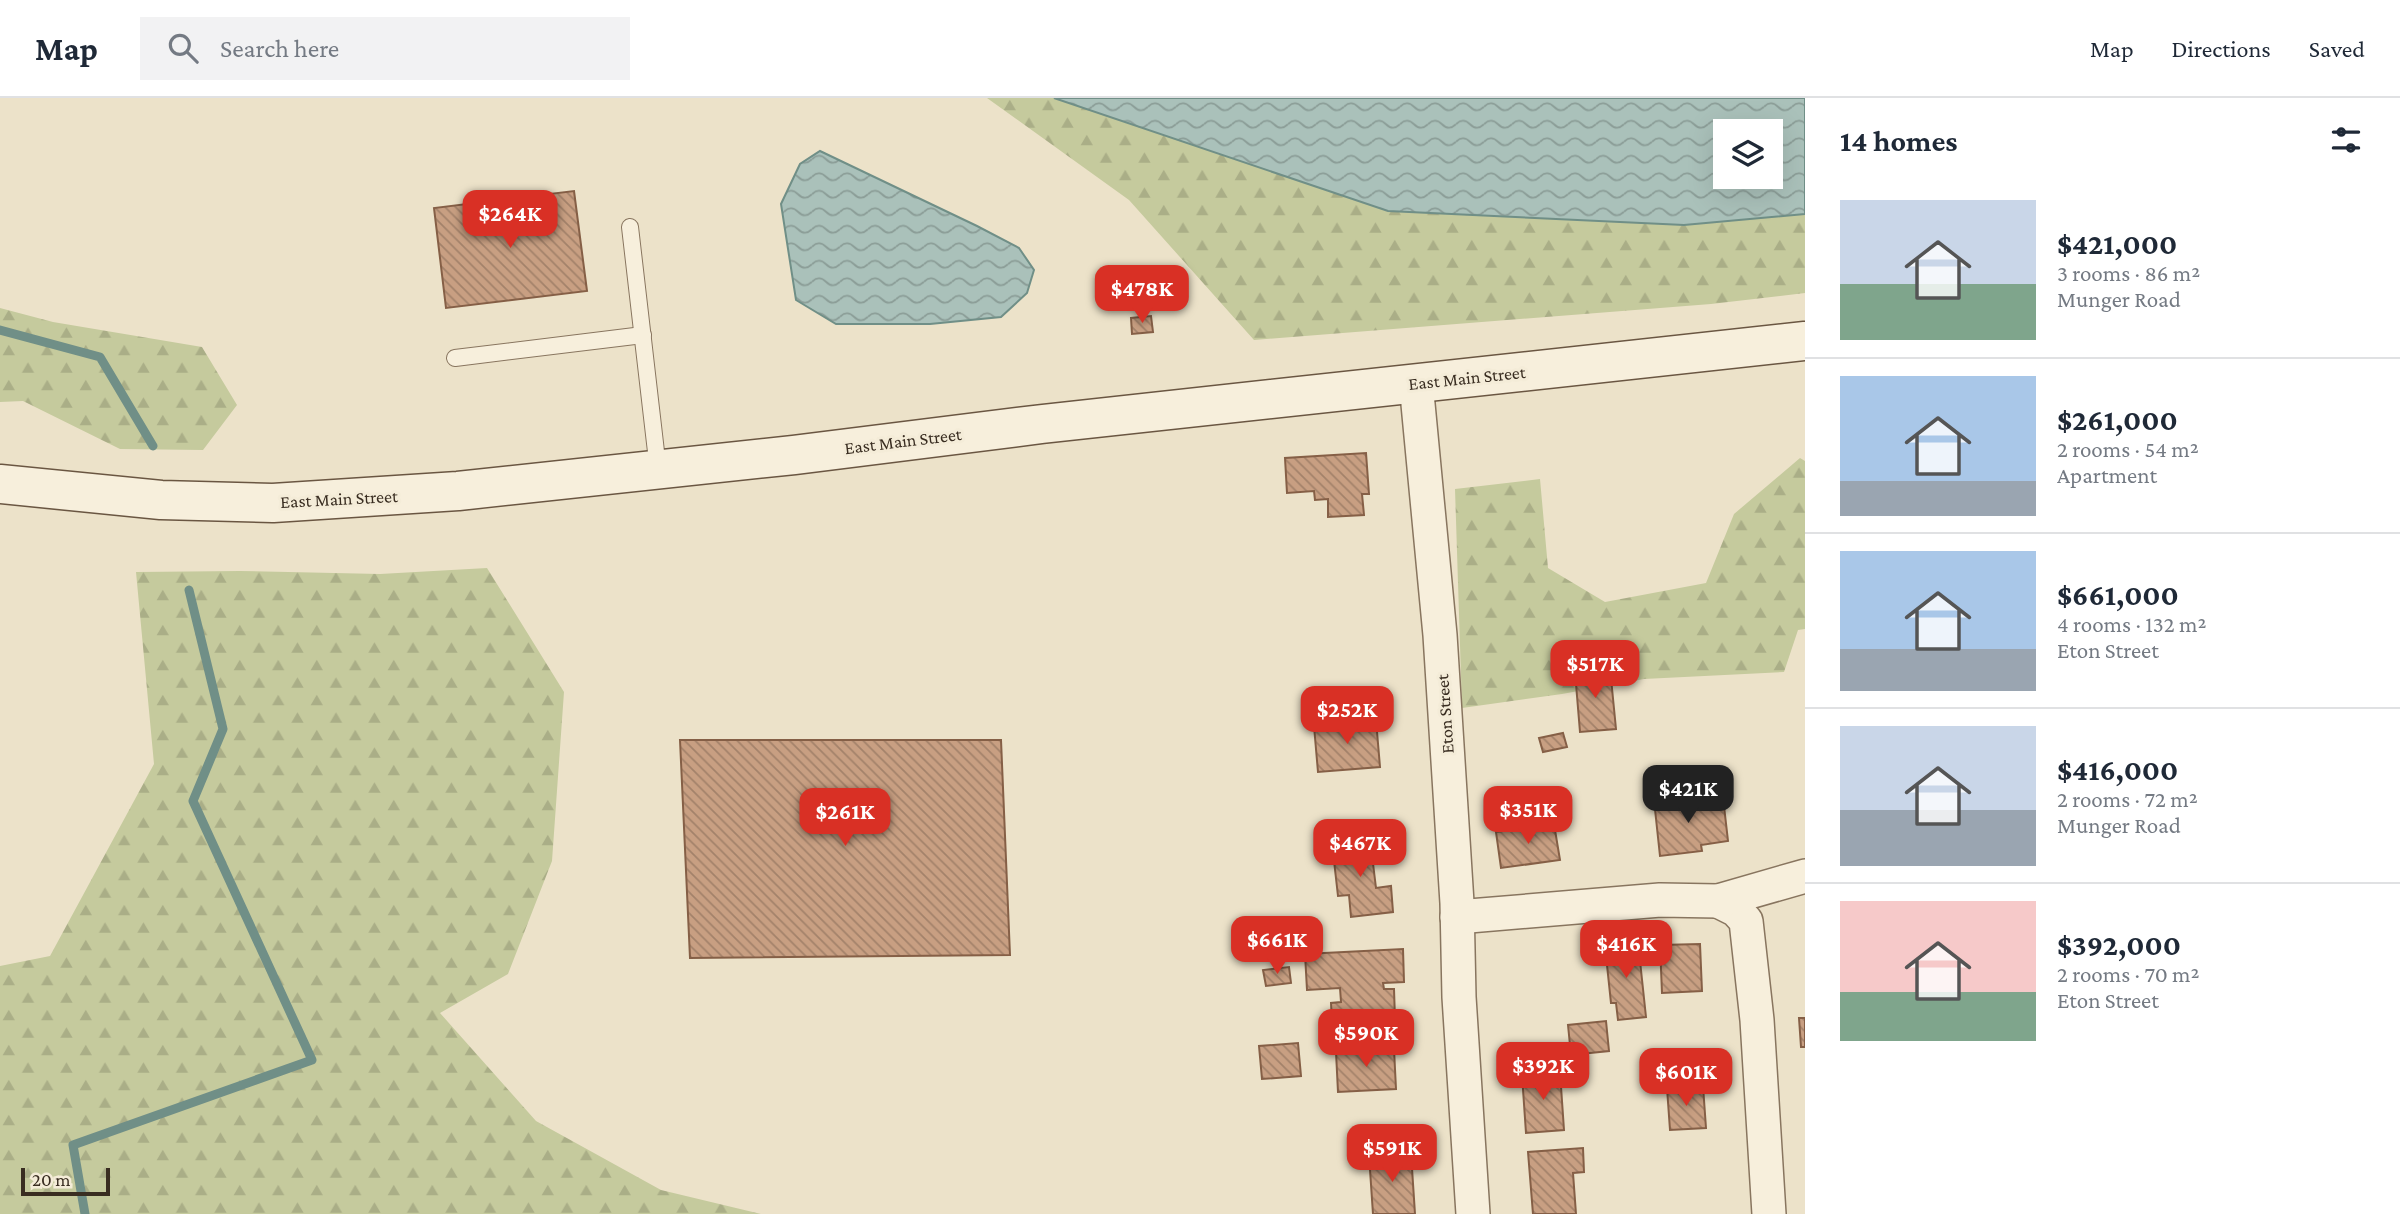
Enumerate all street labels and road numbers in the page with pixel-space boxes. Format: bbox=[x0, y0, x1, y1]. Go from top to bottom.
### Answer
street label: East Main Street bbox=[1407, 362, 1528, 394]
street label: East Main Street bbox=[843, 424, 964, 458]
street label: East Main Street bbox=[280, 486, 399, 512]
street label: Eton Street bbox=[1432, 673, 1458, 754]

